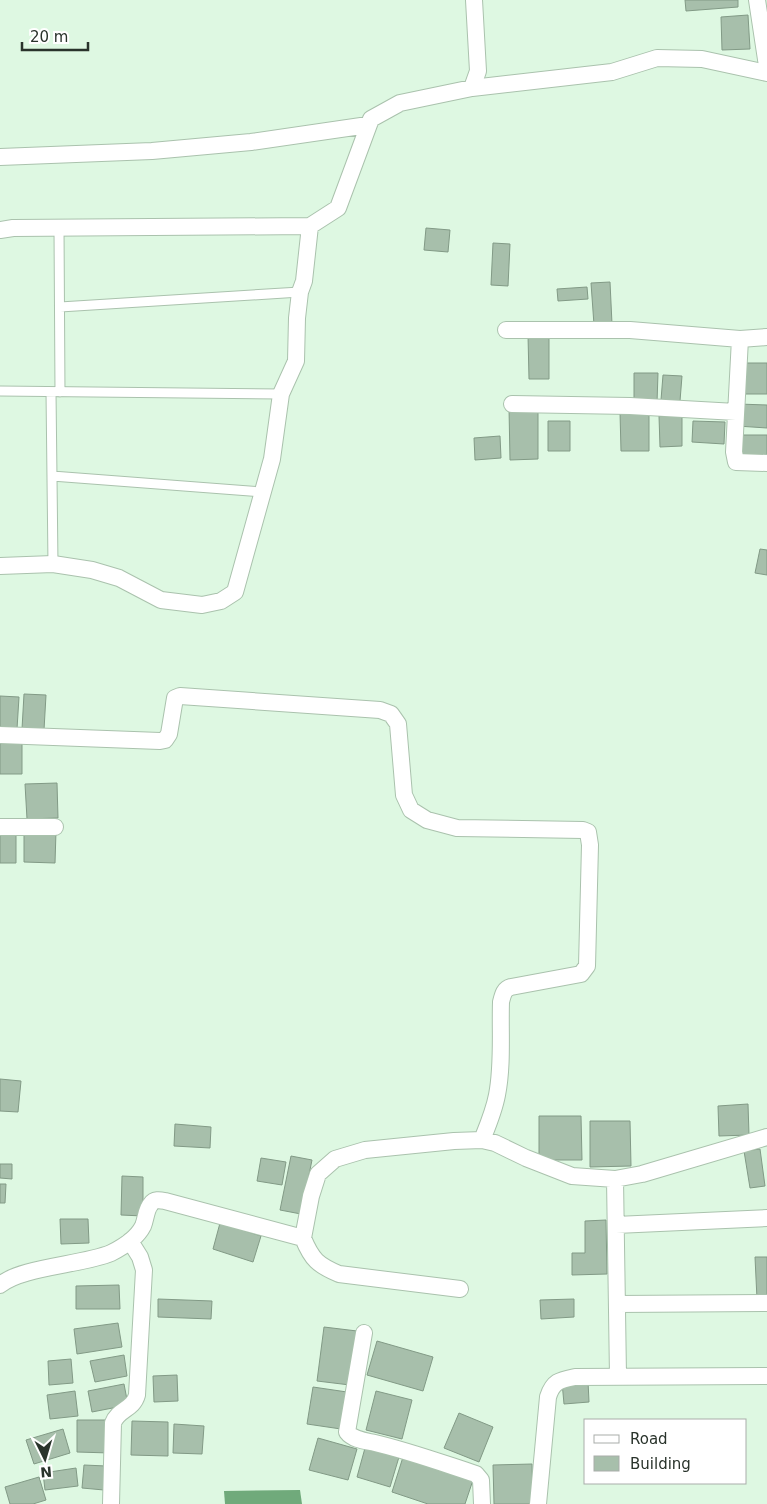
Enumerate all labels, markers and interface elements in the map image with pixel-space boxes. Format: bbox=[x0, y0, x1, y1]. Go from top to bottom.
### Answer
scale bar bbox=[22, 20, 89, 52]
text: 20 m bbox=[30, 28, 68, 46]
legend bbox=[584, 1419, 747, 1484]
text: Road bbox=[630, 1430, 668, 1448]
north arrow bbox=[20, 1434, 70, 1484]
text: Building bbox=[630, 1455, 691, 1473]
text: N bbox=[40, 1463, 53, 1480]

